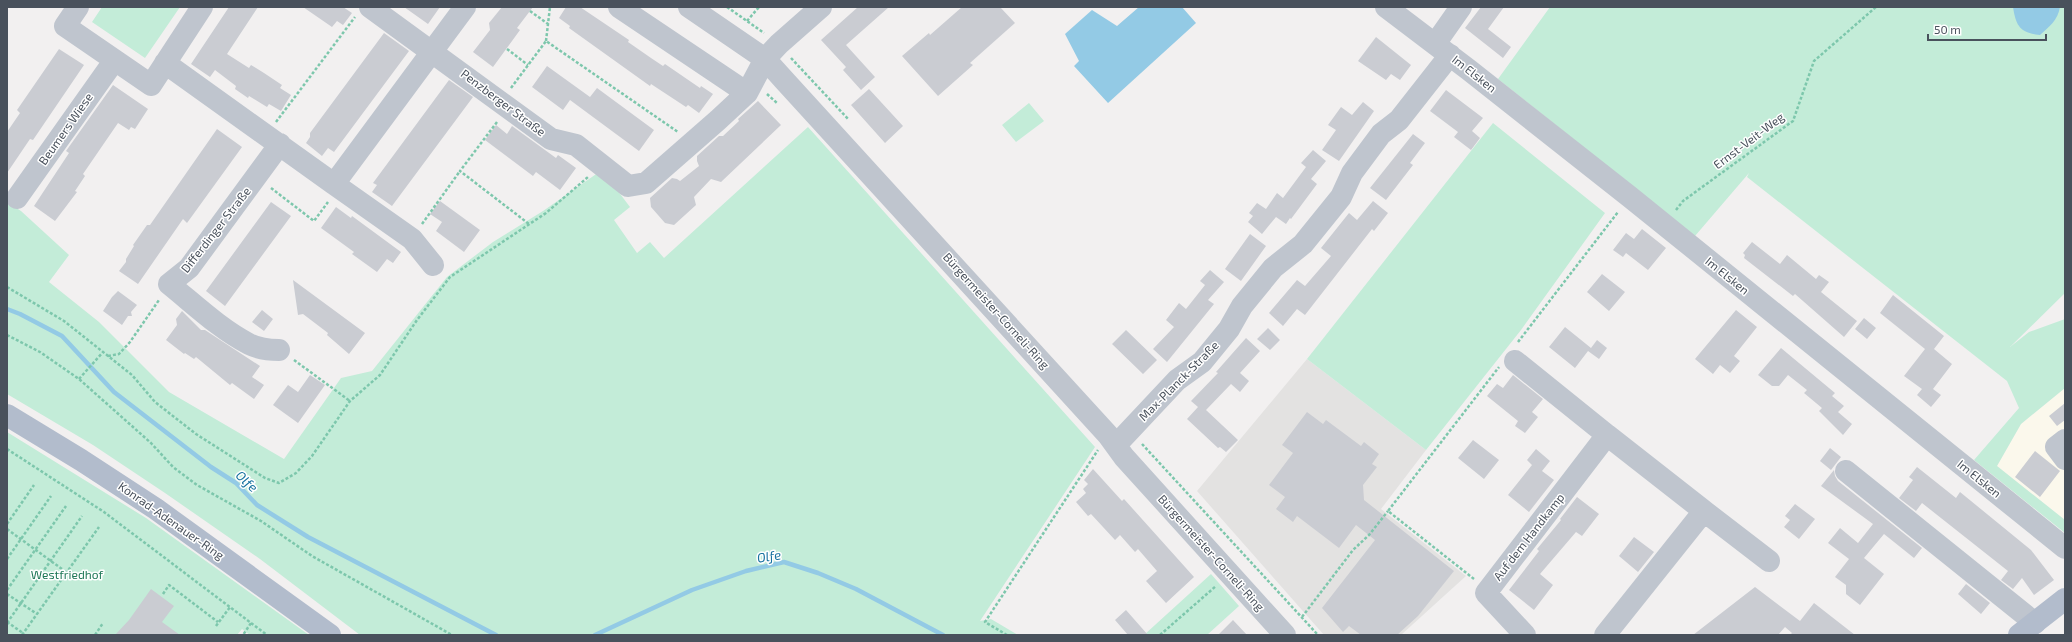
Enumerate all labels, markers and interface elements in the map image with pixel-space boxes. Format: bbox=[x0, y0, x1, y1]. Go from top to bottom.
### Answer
scale bar bbox=[1928, 16, 2046, 42]
text: 50 m bbox=[1934, 22, 1961, 36]
street label: Im Elsken bbox=[1450, 52, 1499, 95]
street label: Penzberger Straße bbox=[459, 66, 549, 139]
street label: Beumers Wiese bbox=[35, 90, 95, 167]
street label: Ernst-Veit-Weg bbox=[1710, 109, 1787, 171]
street label: Differdinger Straße bbox=[177, 184, 253, 275]
street label: Bürgermeister-Corneli-Ring bbox=[941, 249, 1053, 372]
street label: Im Elsken bbox=[1703, 253, 1752, 297]
street label: Max-Planck-Straße bbox=[1136, 338, 1221, 423]
street label: Im Elsken bbox=[1955, 456, 2004, 500]
water label: Olfe bbox=[233, 467, 261, 495]
street label: Konrad-Adenauer-Ring bbox=[116, 478, 227, 562]
street label: Auf dem Handkamp bbox=[1490, 490, 1567, 583]
street label: Bürgermeister-Corneli-Ring bbox=[1156, 491, 1268, 614]
water label: Olfe bbox=[756, 546, 782, 566]
park label: Westfriedhof bbox=[31, 567, 104, 581]

